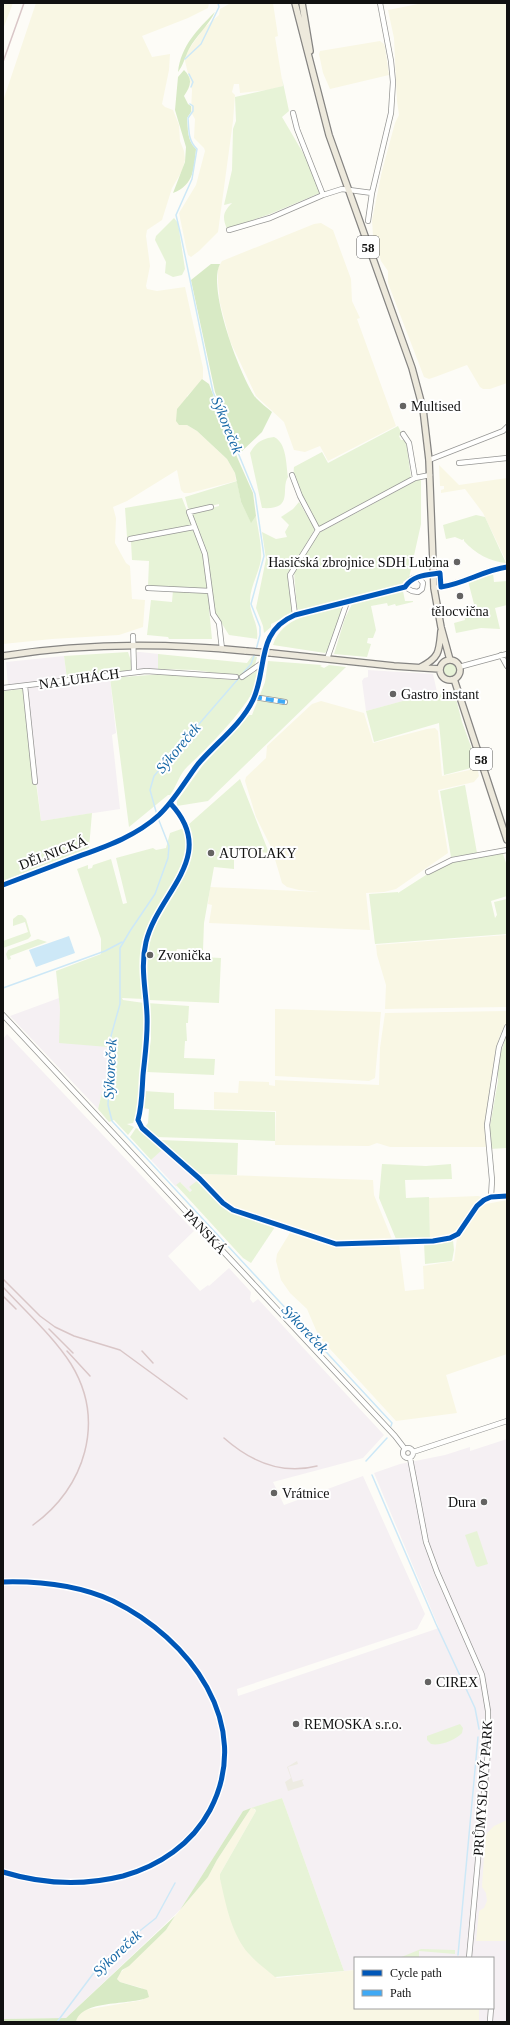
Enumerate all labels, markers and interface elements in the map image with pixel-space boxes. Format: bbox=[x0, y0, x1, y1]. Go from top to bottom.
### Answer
road number: 58 bbox=[357, 236, 379, 258]
water label: Sýkoreček bbox=[208, 394, 246, 456]
place label: Multised bbox=[411, 399, 461, 414]
marker: Multised bbox=[398, 401, 408, 411]
place label: Hasičská zbrojnice SDH Lubina bbox=[268, 555, 450, 570]
marker: Hasičská zbrojnice SDH Lubina bbox=[452, 557, 462, 567]
marker: tělocvična bbox=[455, 591, 465, 601]
place label: tělocvična bbox=[431, 604, 490, 619]
street label: NA LUHÁCH bbox=[38, 665, 120, 692]
place label: Gastro instant bbox=[401, 687, 479, 702]
marker: Gastro instant bbox=[388, 689, 398, 699]
water label: Sýkoreček bbox=[153, 720, 204, 776]
road number: 58 bbox=[470, 748, 492, 770]
street label: DĚLNICKÁ bbox=[17, 832, 90, 873]
place label: AUTOLAKY bbox=[219, 846, 297, 861]
marker: AUTOLAKY bbox=[206, 848, 216, 858]
place label: Zvonička bbox=[158, 948, 212, 963]
marker: Zvonička bbox=[145, 950, 155, 960]
water label: Sýkoreček bbox=[100, 1038, 120, 1099]
street label: PANSKÁ bbox=[181, 1206, 230, 1258]
water label: Sýkoreček bbox=[279, 1302, 332, 1357]
place label: Vrátnice bbox=[282, 1486, 329, 1501]
marker: Vrátnice bbox=[269, 1488, 279, 1498]
place label: Dura bbox=[448, 1495, 477, 1510]
marker: Dura bbox=[479, 1497, 489, 1507]
place label: CIREX bbox=[436, 1675, 478, 1690]
marker: CIREX bbox=[423, 1677, 433, 1687]
place label: REMOSKA s.r.o. bbox=[304, 1717, 402, 1732]
marker: REMOSKA s.r.o. bbox=[291, 1719, 301, 1729]
street label: PRŮMYSLOVÝ PARK bbox=[469, 1719, 495, 1856]
water label: Sýkoreček bbox=[90, 1926, 145, 1979]
legend bbox=[354, 1957, 494, 2009]
text: Cycle path bbox=[390, 1966, 442, 1980]
text: Path bbox=[390, 1986, 411, 2000]

